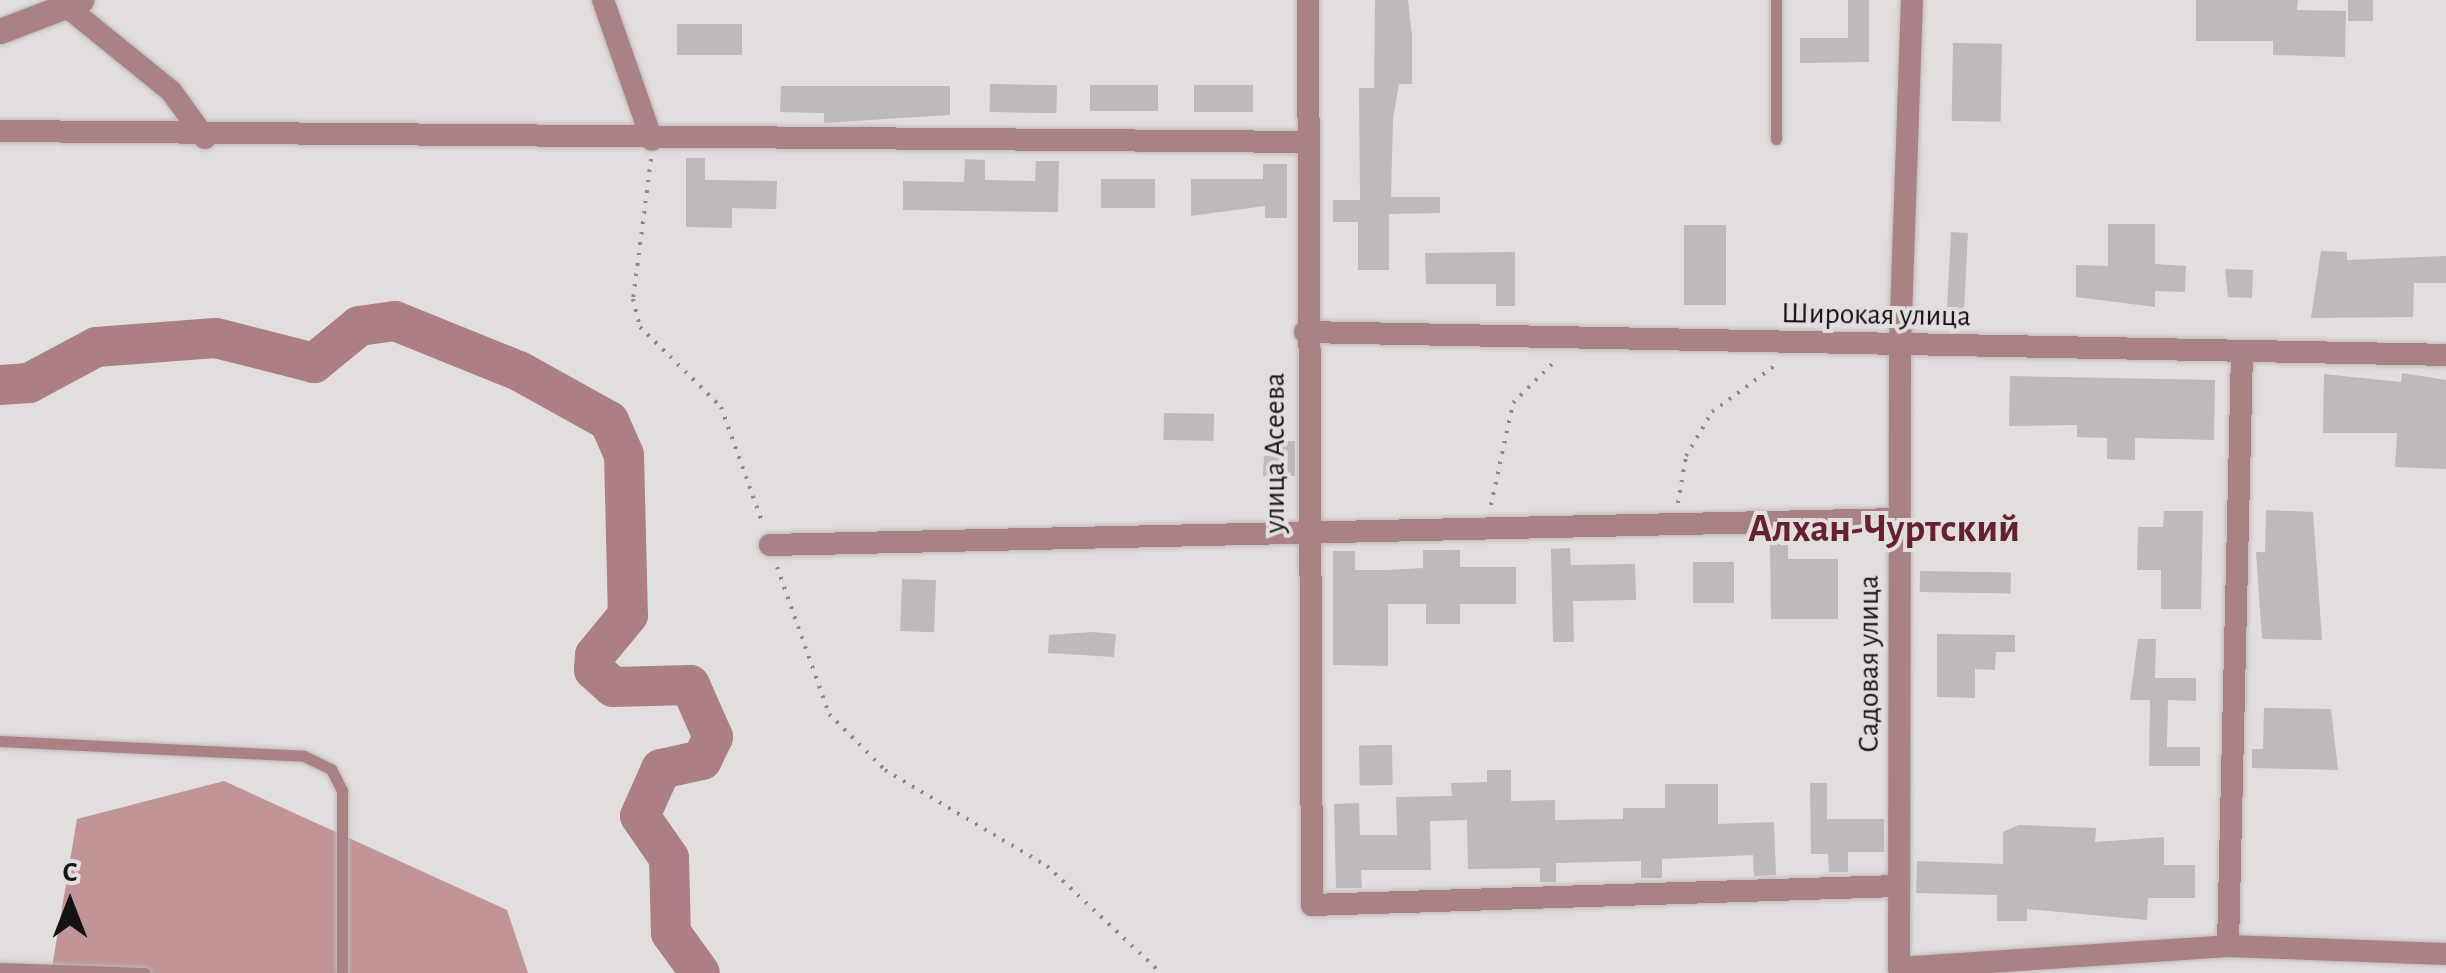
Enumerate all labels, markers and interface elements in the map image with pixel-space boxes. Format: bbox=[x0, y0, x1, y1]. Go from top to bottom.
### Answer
street label: Широкая улица bbox=[1781, 295, 1971, 335]
street label: улица Асеева bbox=[1257, 373, 1293, 533]
district label: Алхан-Чуртский bbox=[1748, 505, 2020, 553]
street label: Садовая улица bbox=[1851, 575, 1887, 753]
north arrow bbox=[20, 853, 120, 953]
text: С bbox=[62, 859, 78, 887]

